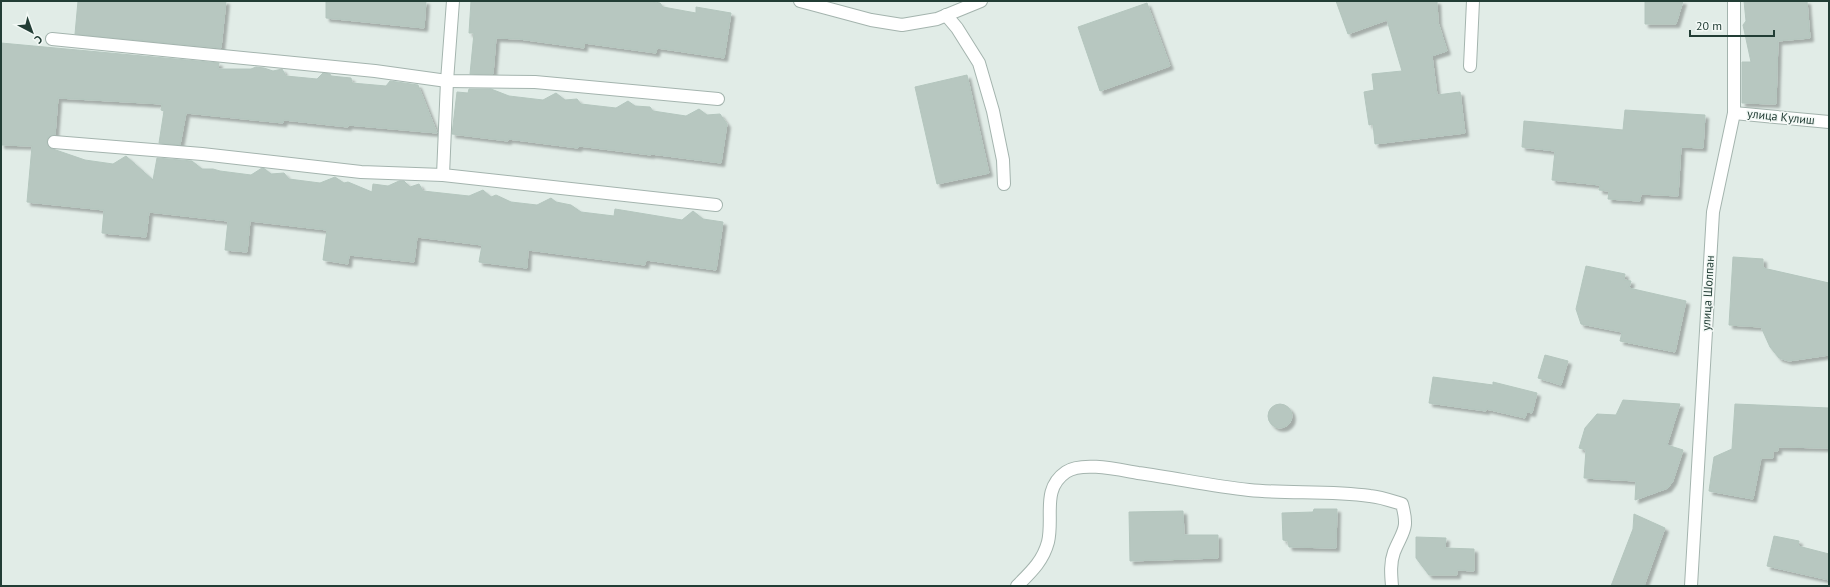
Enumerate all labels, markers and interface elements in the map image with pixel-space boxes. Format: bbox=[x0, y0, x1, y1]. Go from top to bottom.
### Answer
north arrow bbox=[12, 12, 52, 52]
scale bar bbox=[1690, 12, 1774, 38]
text: 20 m bbox=[1696, 18, 1722, 33]
text: С bbox=[32, 32, 45, 47]
street label: улица Кулиш bbox=[1746, 105, 1816, 128]
street label: улица Шолпан bbox=[1698, 255, 1717, 331]

